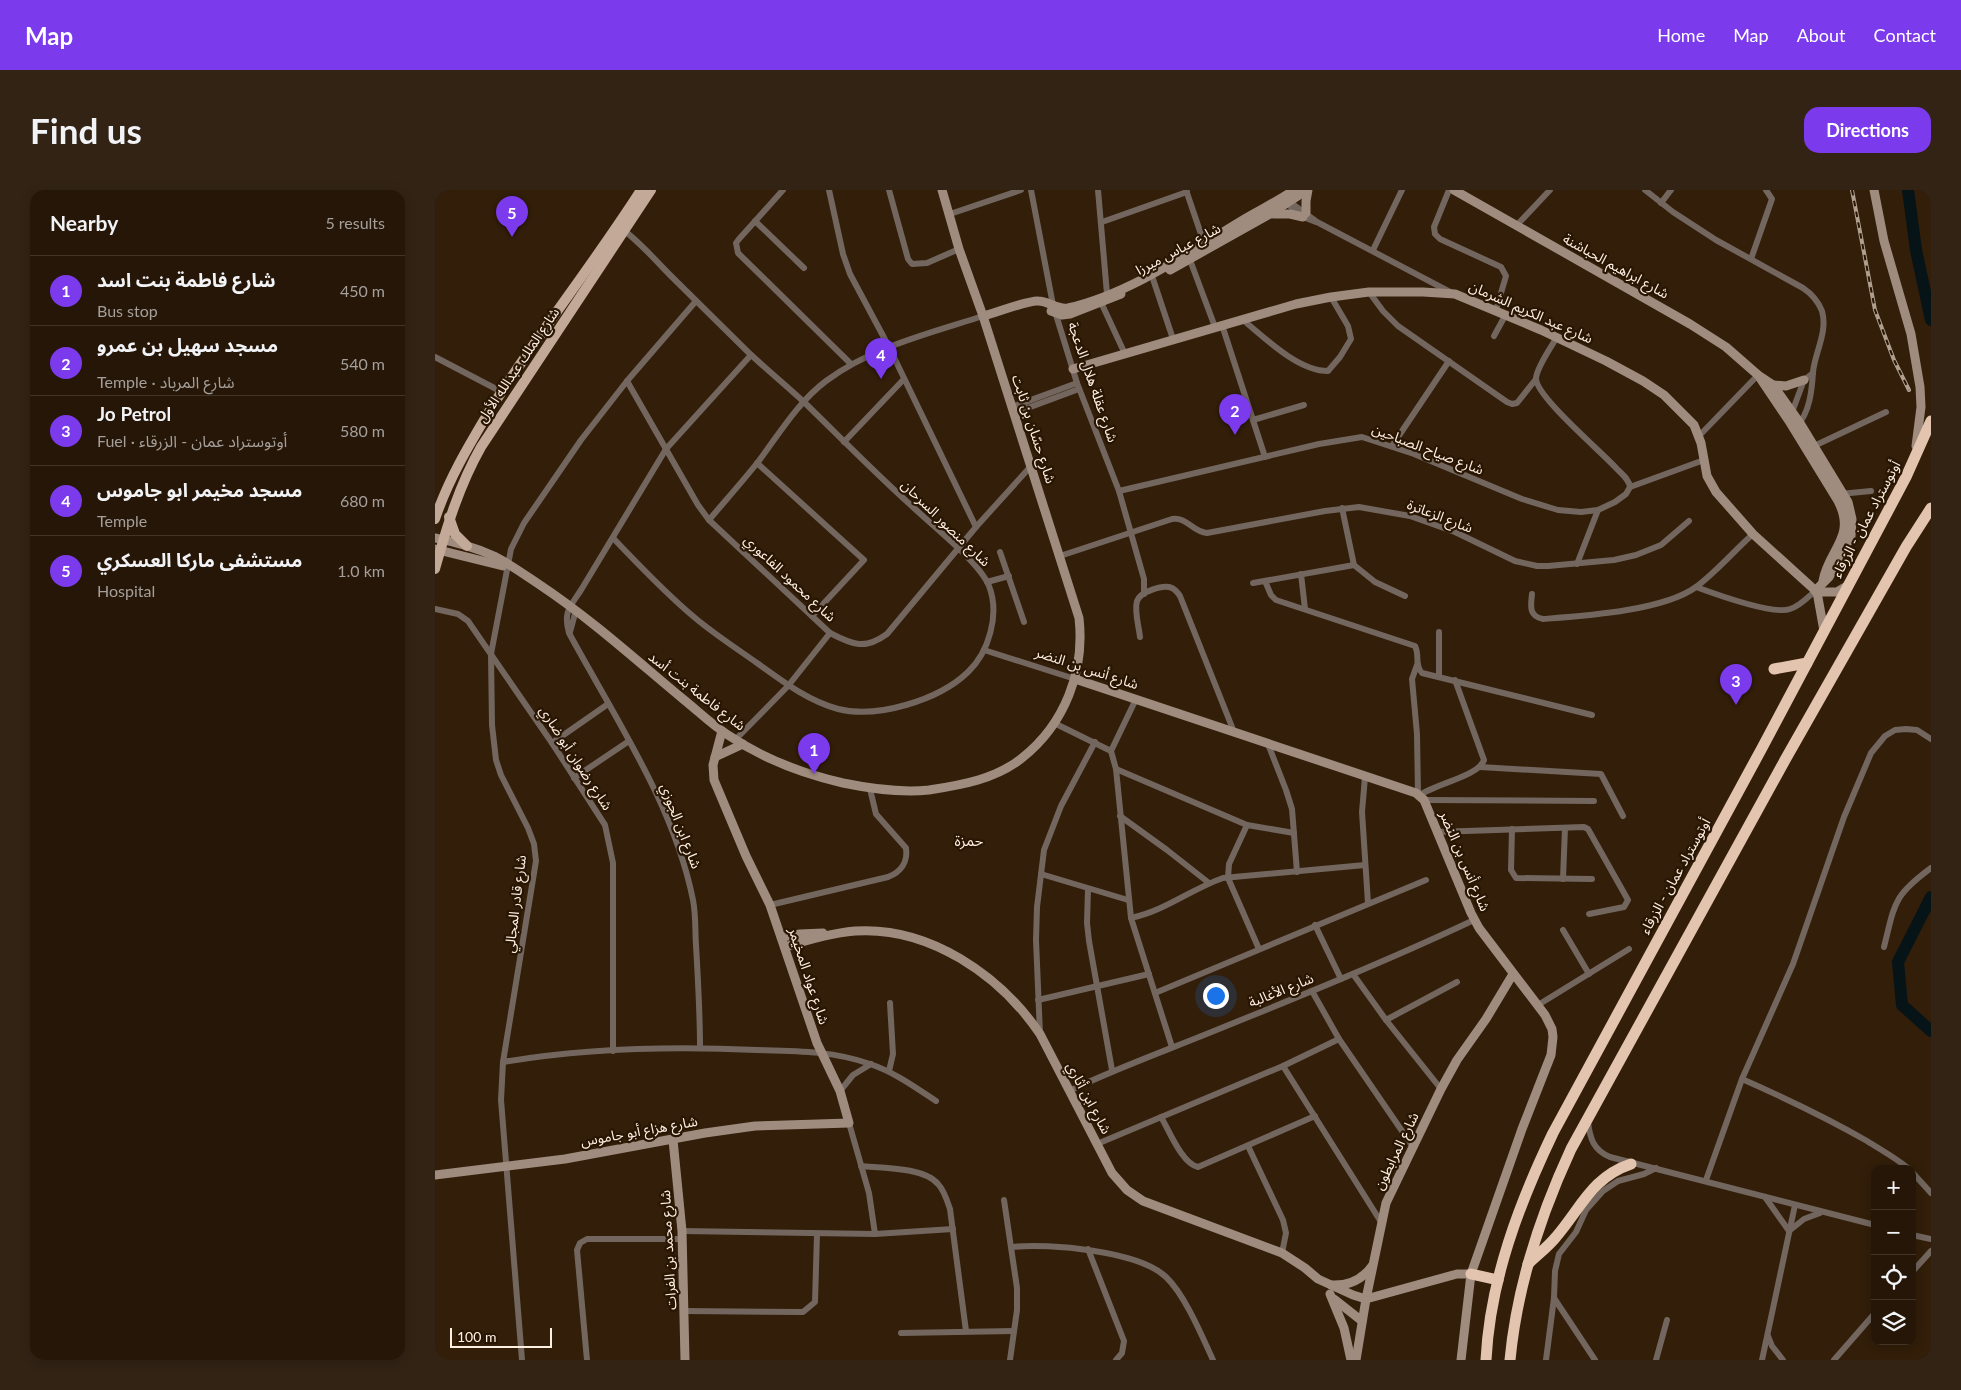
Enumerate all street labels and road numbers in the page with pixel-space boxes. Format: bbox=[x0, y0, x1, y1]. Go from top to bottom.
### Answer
street label: شارع عباس ميرزا bbox=[1132, 219, 1224, 281]
street label: شارع ابراهيم الحباشنة bbox=[1559, 229, 1672, 304]
street label: شارع عبد الكريم الشرمان bbox=[1466, 277, 1596, 349]
street label: شارع الملك عبدالله الأول bbox=[473, 304, 565, 427]
street label: شارع عقلة هلال الدعجة bbox=[1062, 319, 1122, 445]
street label: شارع حسّان بن ثابت bbox=[1006, 372, 1060, 486]
street label: شارع صياح الصباحين bbox=[1369, 419, 1486, 480]
street label: أوتوستراد عمان - الزرقاء bbox=[1828, 457, 1905, 581]
street label: شارع منصور السرحان bbox=[896, 476, 994, 572]
street label: شارع الزعاترة bbox=[1404, 495, 1475, 539]
street label: شارع محمود الفاعوري bbox=[739, 531, 840, 627]
street label: شارع أنس بن النضر bbox=[1032, 643, 1141, 695]
street label: شارع فاطمة بنت أسد bbox=[644, 647, 749, 736]
street label: شارع رضوان أبو ضاري bbox=[534, 702, 617, 815]
street label: شارع ابن الجوزي bbox=[654, 781, 706, 872]
street label: شارع أنس بن النضر bbox=[1433, 807, 1494, 915]
street label: أوتوستراد عمان - الزرقاء bbox=[1636, 814, 1715, 937]
street label: شارع قادر المجالي bbox=[500, 854, 532, 954]
street label: شارع عواد المخيمر bbox=[783, 924, 833, 1027]
street label: شارع الأغالبة bbox=[1246, 969, 1317, 1013]
street label: شارع ابن أثاري bbox=[1060, 1059, 1116, 1138]
street label: شارع المرابطون bbox=[1369, 1109, 1424, 1194]
street label: شارع هزاع أبو جاموس bbox=[579, 1112, 699, 1152]
street label: شارع محمد بن الفرات bbox=[656, 1189, 682, 1310]

